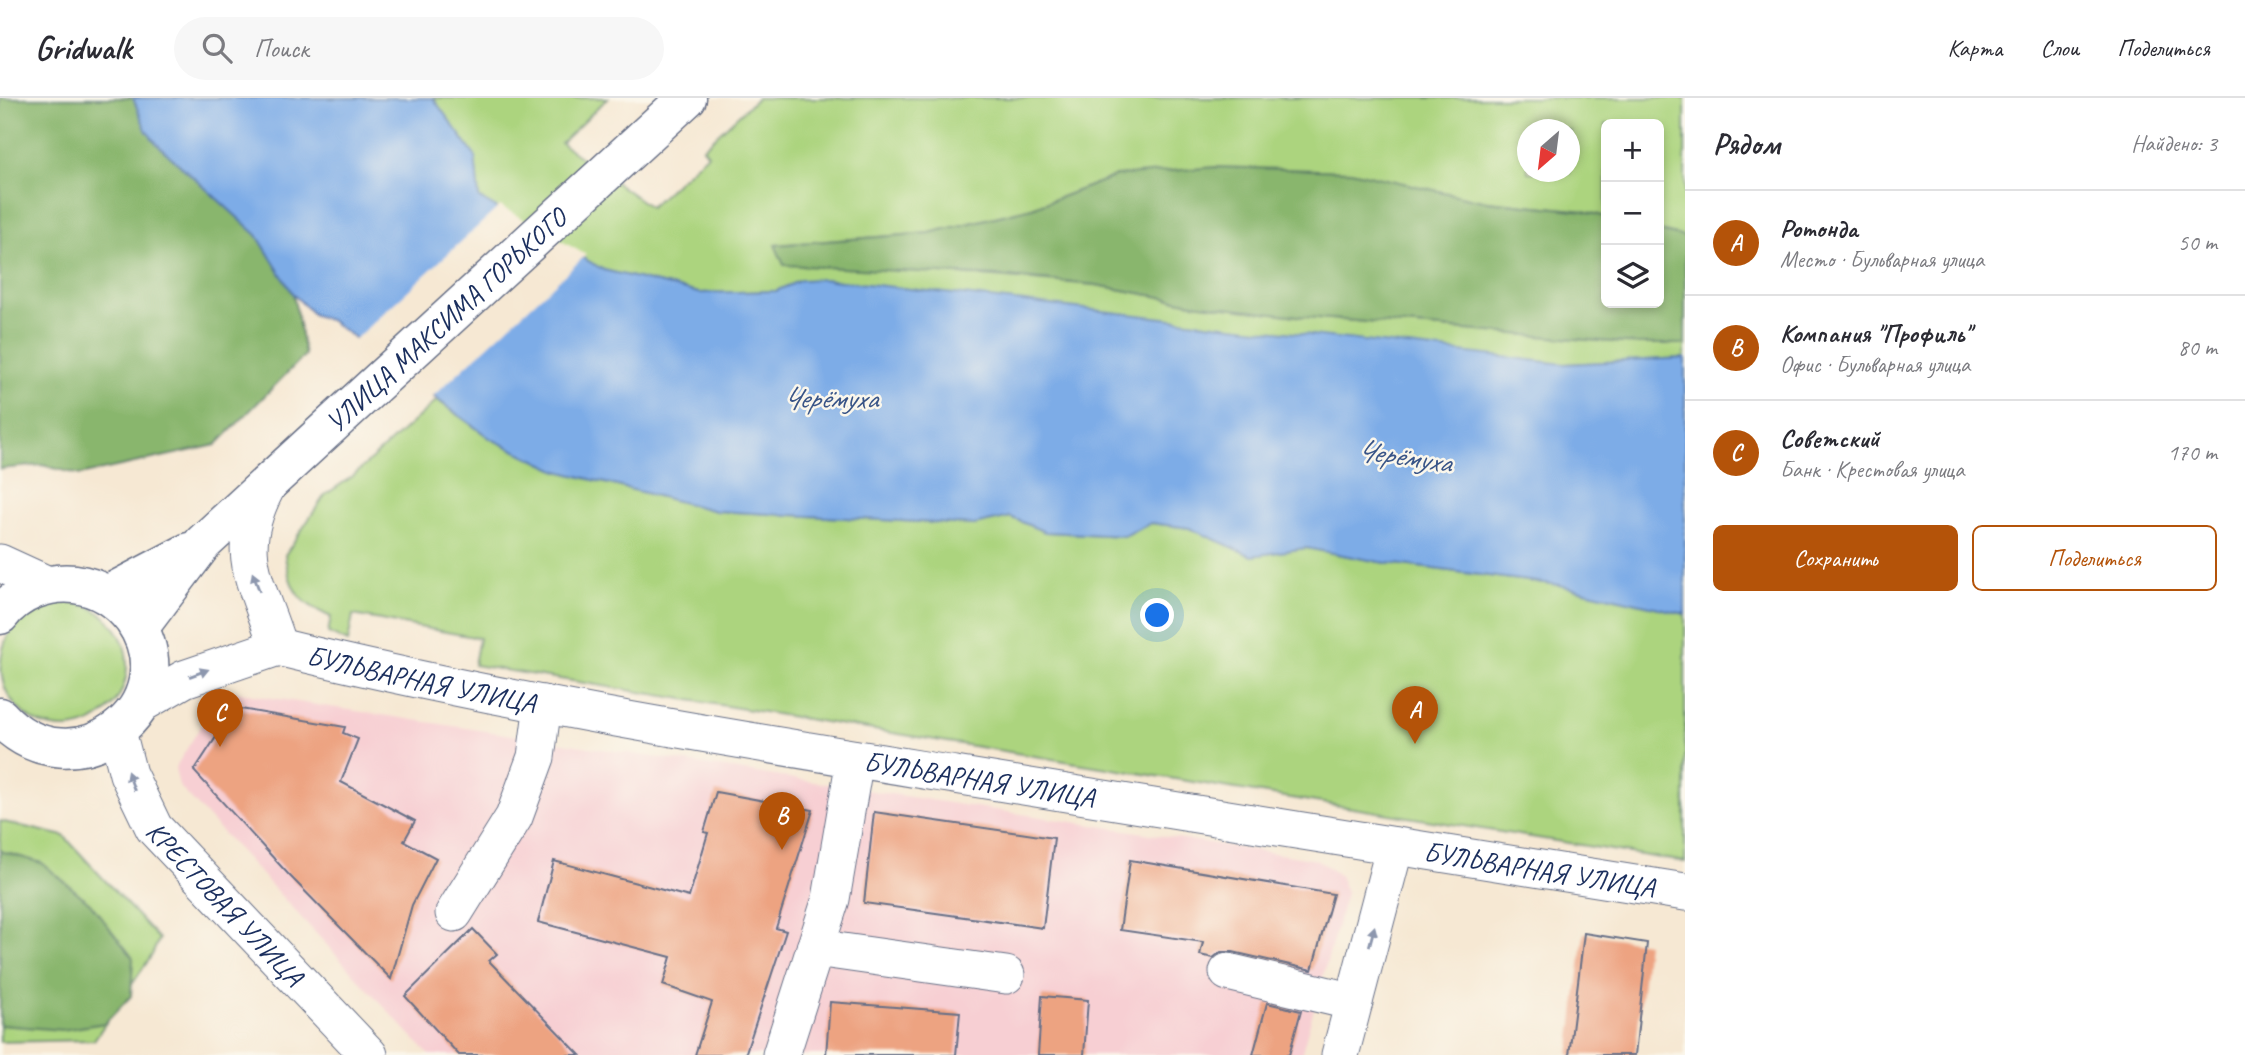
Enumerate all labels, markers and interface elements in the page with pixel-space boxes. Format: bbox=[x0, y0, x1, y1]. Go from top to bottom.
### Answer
search box bbox=[174, 17, 664, 80]
text: Gridwalk bbox=[35, 27, 132, 69]
icon: search bbox=[198, 29, 236, 67]
text: Поиск bbox=[254, 32, 309, 65]
text: Карта bbox=[1948, 33, 2002, 63]
text: Слои bbox=[2040, 33, 2079, 63]
text: Поделиться bbox=[2117, 33, 2210, 63]
north arrow bbox=[1517, 119, 1580, 182]
map controls bbox=[1601, 119, 1664, 308]
button: + bbox=[1601, 119, 1664, 182]
text: Рядом bbox=[1713, 125, 1780, 163]
text: Найдено: 3 bbox=[2131, 129, 2217, 158]
button: − bbox=[1601, 182, 1664, 245]
street label: УЛИЦА МАКСИМА ГОРЬКОГО bbox=[318, 198, 576, 439]
text: Ротонда bbox=[1780, 212, 1858, 245]
text: A bbox=[1730, 228, 1742, 257]
text: 50 m bbox=[2178, 228, 2217, 257]
button: layers bbox=[1601, 245, 1664, 308]
text: Место · Бульварная улица bbox=[1780, 245, 1984, 274]
text: Компания "Профиль" bbox=[1780, 317, 1971, 350]
text: B bbox=[1730, 333, 1742, 362]
text: 80 m bbox=[2178, 333, 2217, 362]
text: Офис · Бульварная улица bbox=[1780, 350, 1970, 379]
water label: Черёмуха bbox=[783, 379, 880, 417]
text: Советский bbox=[1780, 422, 1880, 455]
water label: Черёмуха bbox=[1354, 431, 1457, 482]
text: C bbox=[1731, 438, 1741, 467]
text: 170 m bbox=[2168, 438, 2217, 467]
text: Банк · Крестовая улица bbox=[1780, 455, 1964, 484]
button: Сохранить bbox=[1713, 525, 1958, 591]
button: Поделиться bbox=[1972, 525, 2217, 591]
one-way arrow bbox=[251, 571, 262, 592]
your location bbox=[1140, 598, 1174, 632]
street label: БУЛЬВАРНАЯ УЛИЦА bbox=[304, 637, 541, 720]
one-way arrow bbox=[189, 667, 210, 678]
pin: A bbox=[1392, 686, 1438, 744]
pin: C bbox=[197, 689, 243, 747]
street label: БУЛЬВАРНАЯ УЛИЦА bbox=[862, 743, 1099, 815]
one-way arrow bbox=[126, 770, 137, 791]
pin: B bbox=[759, 792, 805, 850]
street label: КРЕСТОВАЯ УЛИЦА bbox=[139, 814, 313, 994]
street label: БУЛЬВАРНАЯ УЛИЦА bbox=[1422, 833, 1659, 905]
one-way arrow bbox=[1367, 925, 1377, 946]

